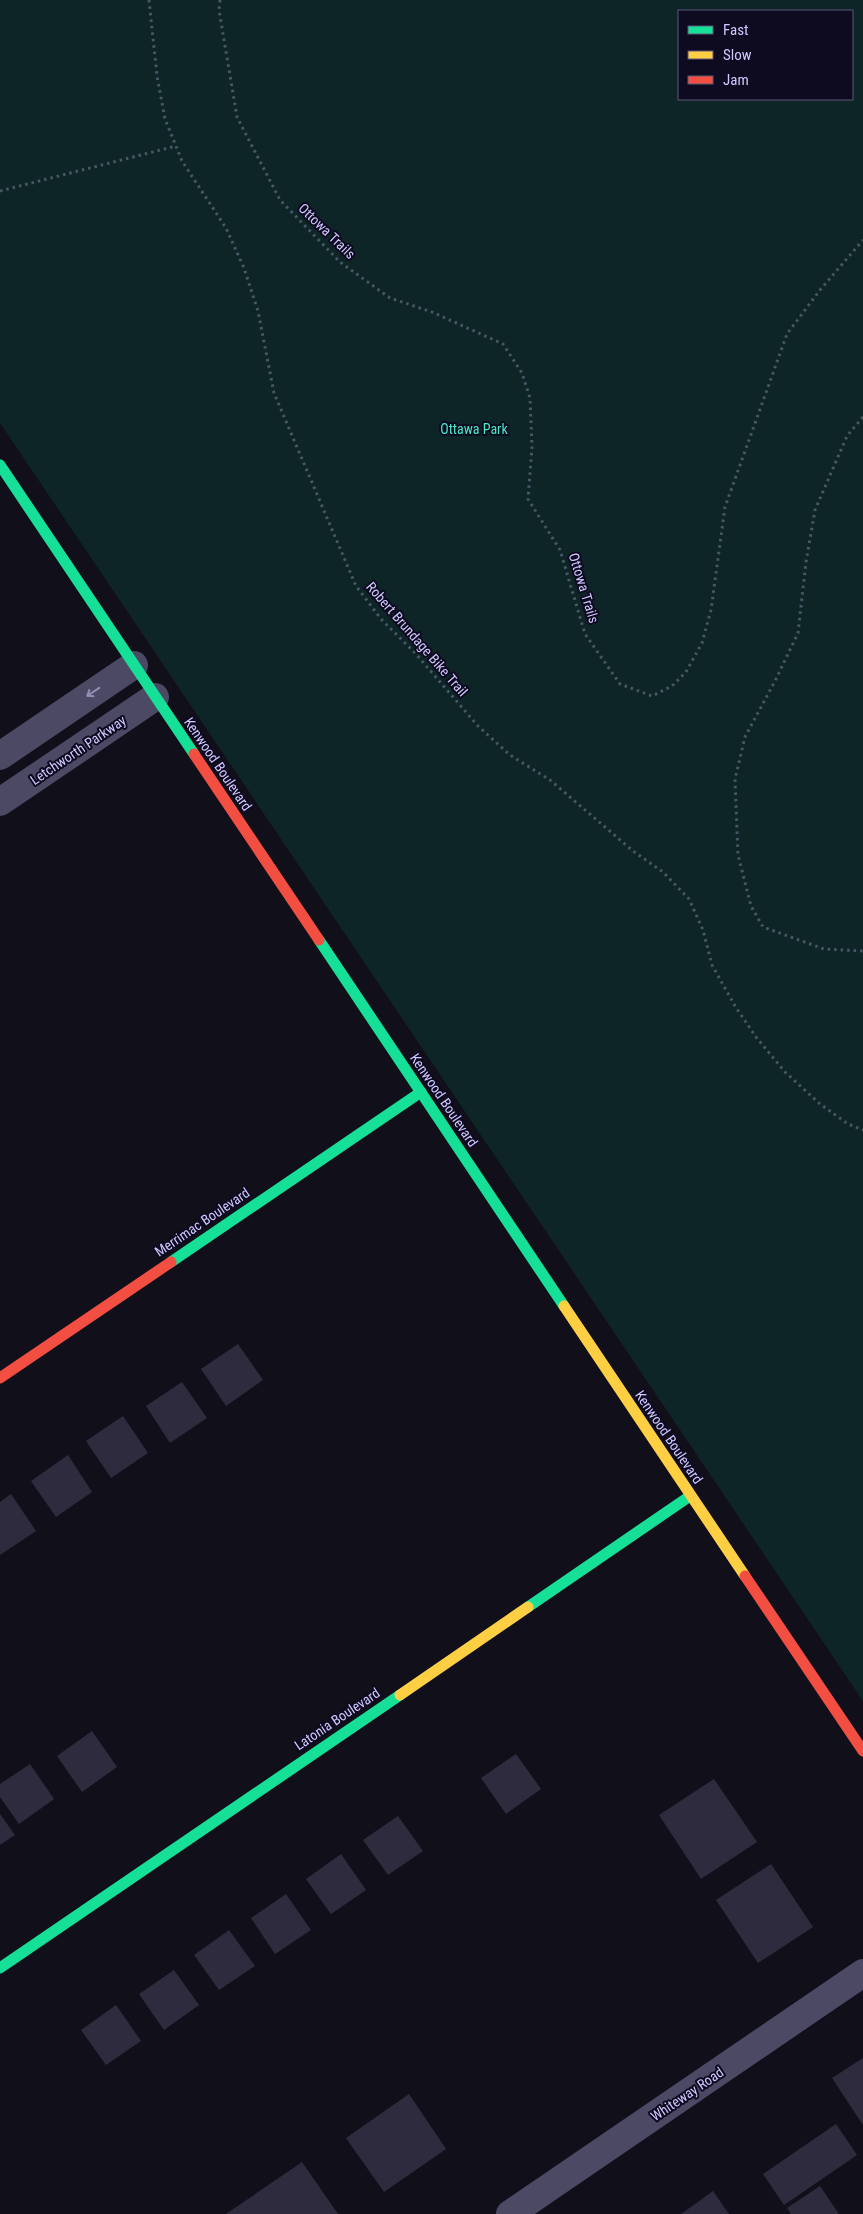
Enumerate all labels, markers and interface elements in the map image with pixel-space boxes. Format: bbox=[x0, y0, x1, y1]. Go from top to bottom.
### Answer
legend bbox=[678, 10, 853, 100]
text: Fast bbox=[723, 21, 748, 39]
text: Slow bbox=[723, 46, 752, 64]
text: Jam bbox=[723, 71, 749, 89]
street label: Ottowa Trails bbox=[295, 200, 359, 262]
park label: Ottawa Park bbox=[440, 421, 508, 437]
street label: Ottowa Trails bbox=[566, 551, 602, 625]
street label: Robert Brundage Bike Trail bbox=[363, 579, 471, 699]
one-way arrow bbox=[87, 687, 101, 697]
street label: Letchworth Parkway bbox=[27, 712, 129, 788]
street label: Kenwood Boulevard bbox=[181, 714, 255, 814]
street label: Kenwood Boulevard bbox=[407, 1050, 481, 1150]
street label: Merrimac Boulevard bbox=[152, 1184, 252, 1260]
street label: Kenwood Boulevard bbox=[632, 1387, 706, 1487]
street label: Latonia Boulevard bbox=[291, 1685, 383, 1753]
street label: Whiteway Road bbox=[648, 2064, 726, 2124]

